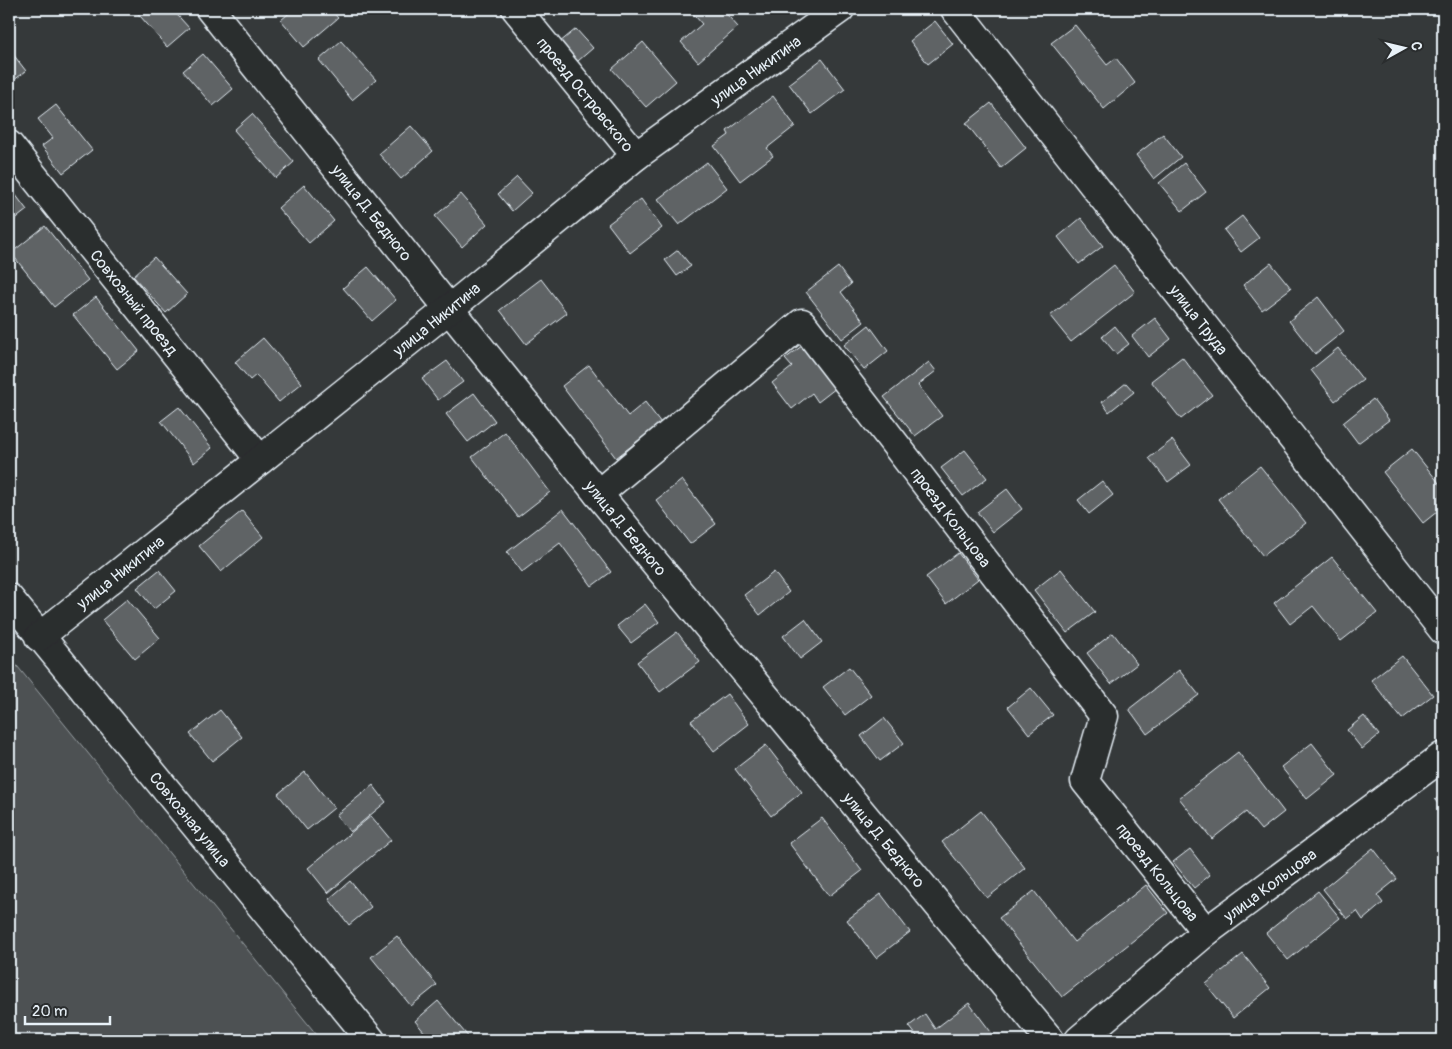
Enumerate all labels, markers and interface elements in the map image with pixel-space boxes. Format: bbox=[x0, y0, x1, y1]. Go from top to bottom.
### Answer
north arrow bbox=[1380, 22, 1430, 72]
street label: улица Никитина bbox=[706, 31, 805, 111]
street label: проезд Островского bbox=[532, 33, 638, 157]
text: С bbox=[1407, 41, 1425, 52]
street label: улица Д. Бедного bbox=[326, 160, 416, 266]
street label: Совхозный проезд bbox=[85, 246, 182, 360]
street label: улица Никитина bbox=[388, 278, 485, 362]
street label: улица Труда bbox=[1164, 280, 1232, 359]
street label: проезд Кольцова bbox=[906, 464, 995, 572]
street label: улица Д. Бедного bbox=[579, 476, 671, 580]
street label: улица Никитина bbox=[72, 532, 169, 615]
street label: Совхозная улица bbox=[145, 768, 234, 871]
street label: улица Д. Бедного bbox=[838, 788, 929, 892]
street label: проезд Кольцова bbox=[1112, 819, 1203, 926]
street label: улица Кольцова bbox=[1219, 844, 1321, 927]
scale bar bbox=[25, 994, 110, 1026]
text: 20 m bbox=[32, 1002, 67, 1021]

